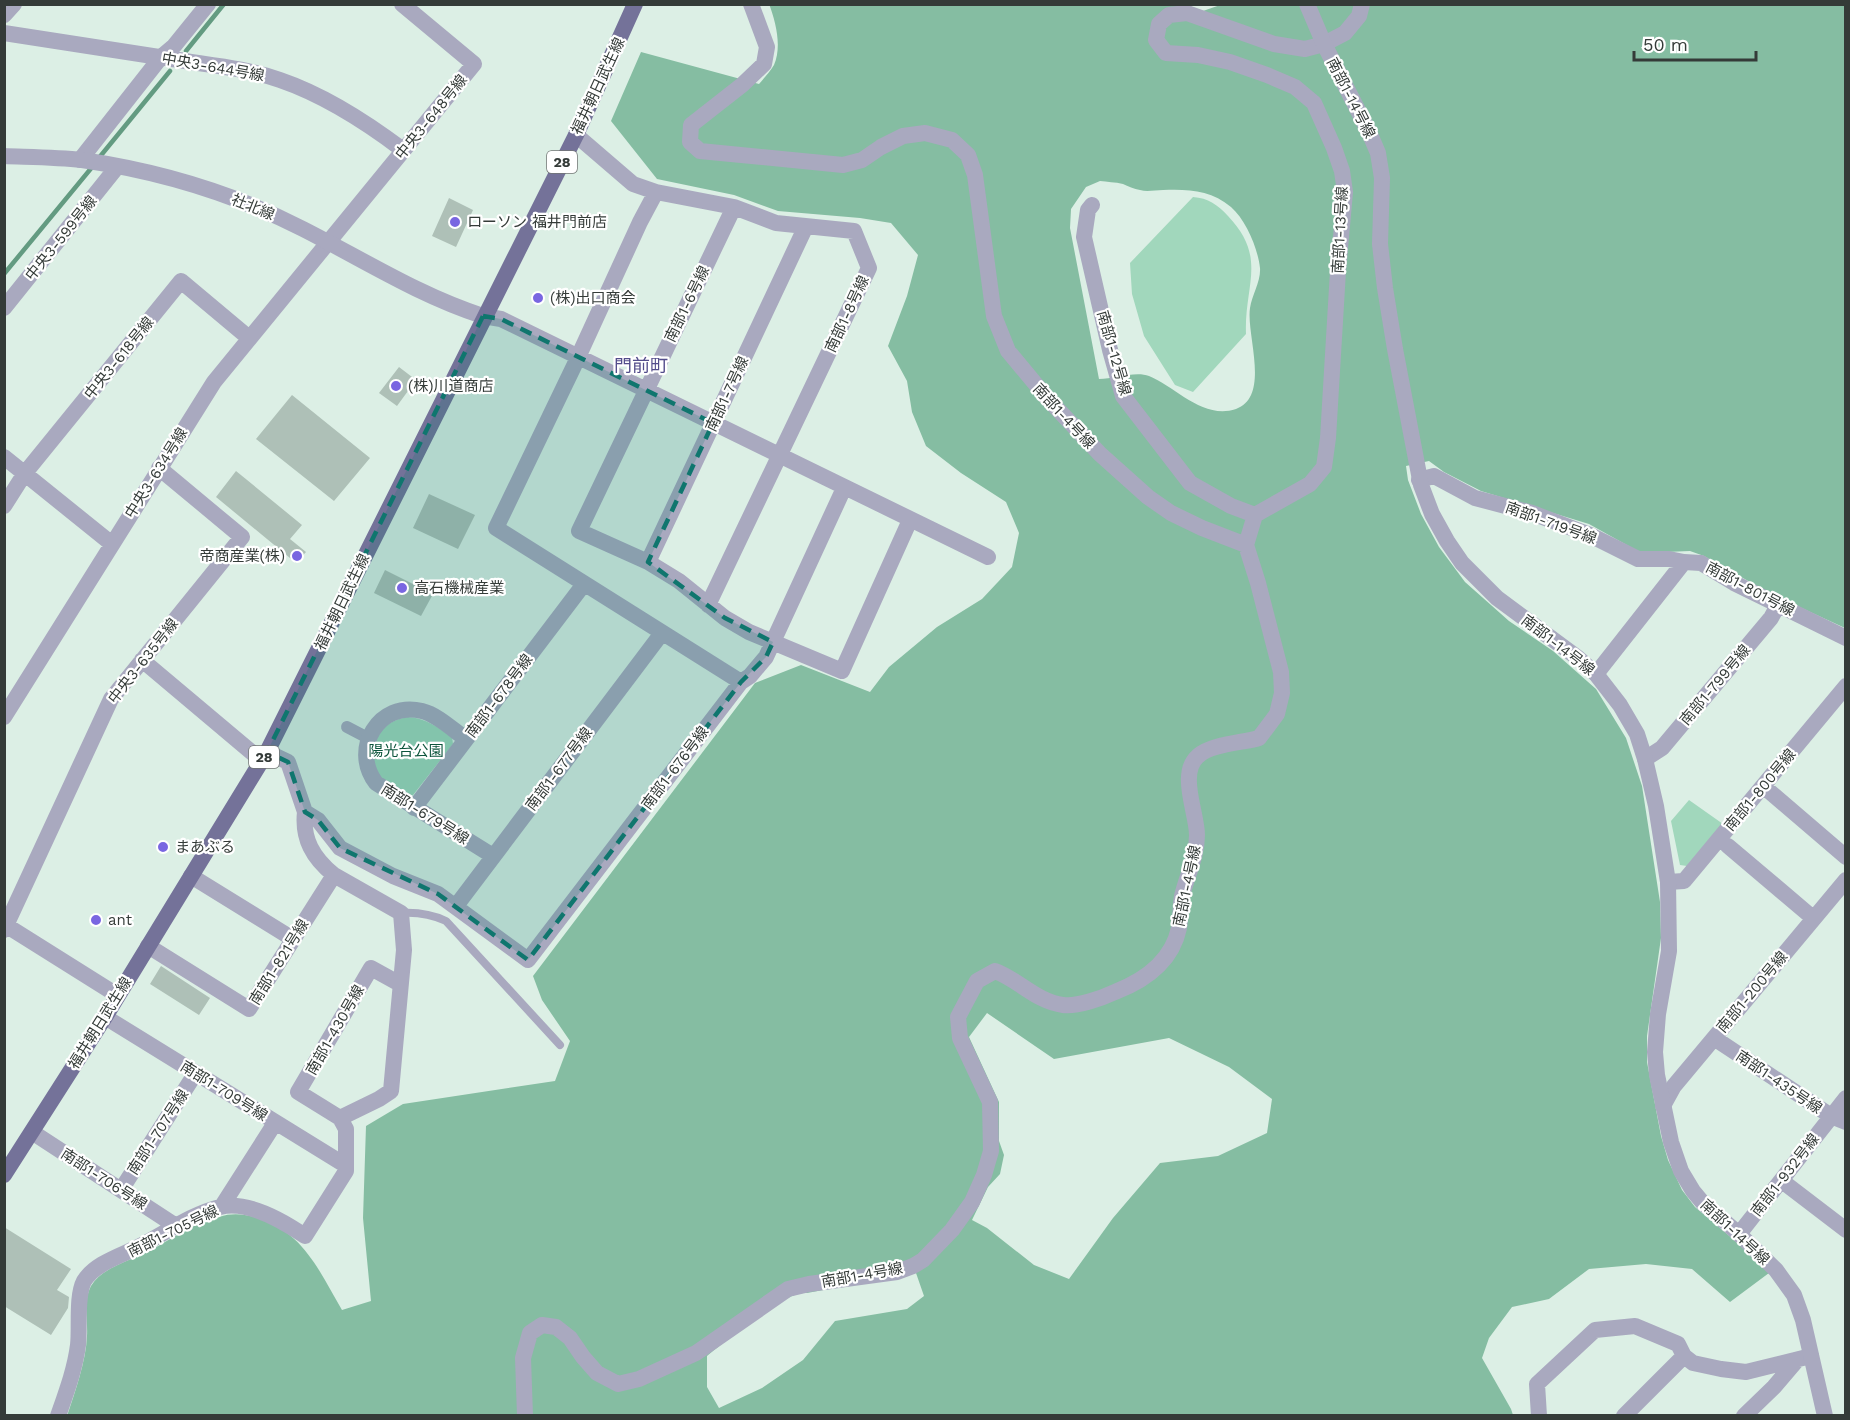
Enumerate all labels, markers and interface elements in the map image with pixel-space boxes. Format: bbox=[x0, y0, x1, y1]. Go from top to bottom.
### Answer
scale bar bbox=[1634, 24, 1756, 62]
text: 50 m bbox=[1643, 34, 1688, 55]
street label: 福井朝日武生線 bbox=[568, 35, 628, 137]
street label: 中央3-644号線 bbox=[160, 49, 266, 85]
street label: 南部1-14号線 bbox=[1323, 55, 1379, 141]
street label: 中央3-648号線 bbox=[391, 71, 471, 163]
road number: 28 bbox=[547, 151, 577, 173]
street label: 南部1-13号線 bbox=[1329, 186, 1351, 274]
street label: 社北線 bbox=[229, 190, 277, 224]
street label: 中央3-599号線 bbox=[21, 192, 101, 284]
place label: ローソン 福井門前店 bbox=[467, 213, 607, 231]
marker: ローソン 福井門前店 bbox=[448, 215, 462, 229]
street label: 南部1-6号線 bbox=[661, 263, 713, 345]
street label: 南部1-8号線 bbox=[821, 273, 873, 355]
place label: (株)出口商会 bbox=[550, 289, 636, 307]
marker: (株)出口商会 bbox=[531, 291, 545, 305]
street label: 南部1-12号線 bbox=[1093, 308, 1135, 398]
street label: 中央3-618号線 bbox=[80, 313, 158, 403]
street label: 南部1-7号線 bbox=[702, 353, 752, 435]
district label: 門前町 bbox=[614, 355, 668, 376]
place label: (株)川道商店 bbox=[408, 377, 494, 395]
marker: (株)川道商店 bbox=[389, 379, 403, 393]
street label: 南部1-4号線 bbox=[1029, 380, 1099, 452]
street label: 中央3-634号線 bbox=[121, 424, 191, 522]
street label: 南部1-719号線 bbox=[1503, 498, 1599, 548]
place label: 帝商産業(株) bbox=[199, 547, 285, 565]
marker: 帝商産業(株) bbox=[290, 549, 304, 563]
street label: 福井朝日武生線 bbox=[311, 551, 373, 653]
street label: 南部1-801号線 bbox=[1703, 558, 1797, 620]
place label: 高石機械産業 bbox=[414, 579, 504, 597]
marker: 高石機械産業 bbox=[395, 581, 409, 595]
street label: 南部1-14号線 bbox=[1518, 611, 1598, 679]
street label: 中央3-635号線 bbox=[104, 615, 182, 707]
street label: 南部1-799号線 bbox=[1676, 641, 1754, 729]
street label: 南部1-678号線 bbox=[462, 651, 536, 741]
street label: 南部1-676号線 bbox=[638, 723, 712, 813]
street label: 南部1-677号線 bbox=[522, 724, 596, 814]
park label: 陽光台公園 bbox=[368, 742, 444, 760]
street label: 南部1-800号線 bbox=[1721, 745, 1799, 835]
road number: 28 bbox=[249, 746, 279, 768]
street label: 南部1-679号線 bbox=[378, 780, 472, 848]
place label: まあぶる bbox=[175, 838, 235, 856]
marker: まあぶる bbox=[156, 840, 170, 854]
street label: 南部1-4号線 bbox=[1170, 844, 1204, 928]
place label: ant bbox=[108, 911, 133, 929]
marker: ant bbox=[89, 913, 103, 927]
street label: 南部1-821号線 bbox=[246, 916, 312, 1008]
street label: 南部1-200号線 bbox=[1713, 948, 1791, 1036]
street label: 福井朝日武生線 bbox=[65, 974, 135, 1072]
street label: 南部1-430号線 bbox=[302, 982, 368, 1078]
street label: 南部1-435号線 bbox=[1732, 1047, 1826, 1117]
street label: 南部1-709号線 bbox=[177, 1057, 271, 1125]
street label: 南部1-707号線 bbox=[124, 1086, 192, 1178]
street label: 南部1-932号線 bbox=[1747, 1130, 1823, 1220]
street label: 南部1-706号線 bbox=[58, 1144, 150, 1214]
street label: 南部1-14号線 bbox=[1697, 1195, 1773, 1269]
street label: 南部1-705号線 bbox=[125, 1201, 221, 1261]
street label: 南部1-4号線 bbox=[820, 1259, 904, 1291]

